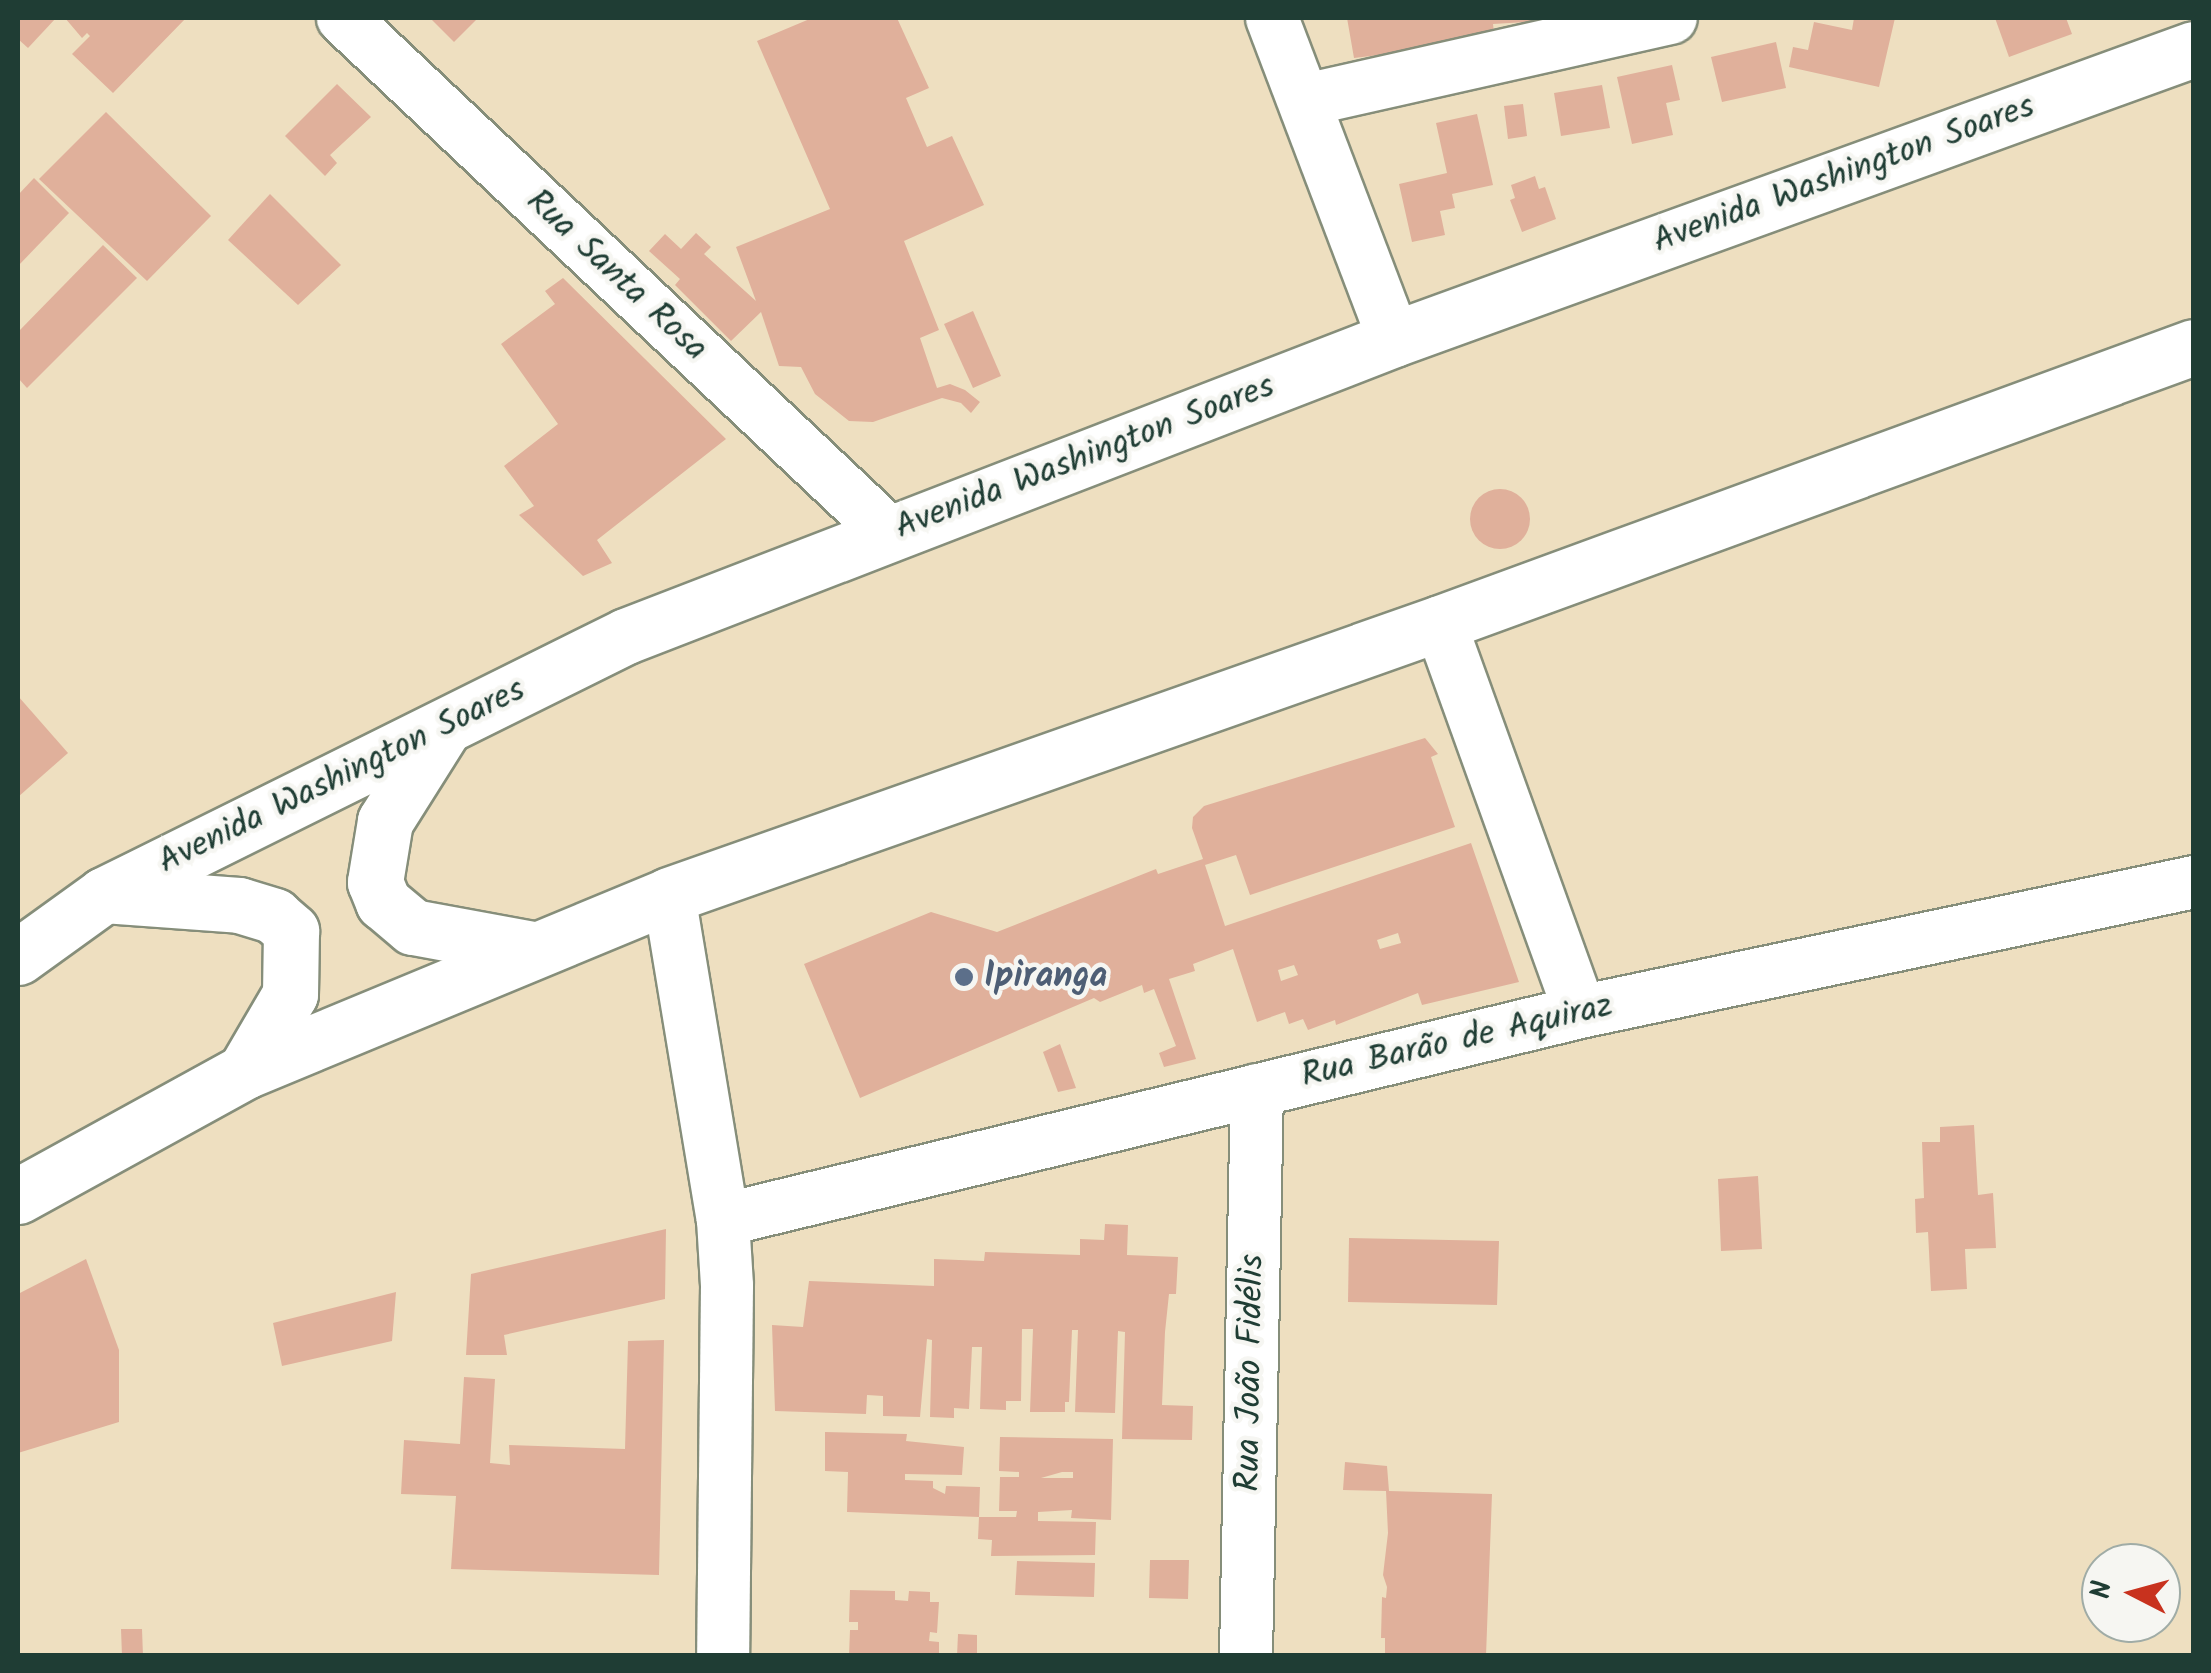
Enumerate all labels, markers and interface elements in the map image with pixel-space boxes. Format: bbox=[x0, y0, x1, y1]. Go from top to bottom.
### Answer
street label: Avenida Washington Soares bbox=[1647, 86, 2041, 264]
street label: Rua Santa Rosa bbox=[516, 181, 716, 371]
street label: Avenida Washington Soares bbox=[889, 366, 1281, 550]
street label: Avenida Washington Soares bbox=[152, 670, 532, 884]
place label: Ipiranga bbox=[984, 956, 1107, 998]
marker: Ipiranga bbox=[953, 966, 975, 988]
street label: Rua Barão de Aquiraz bbox=[1297, 986, 1617, 1098]
street label: Rua João Fidélis bbox=[1228, 1254, 1274, 1492]
north arrow bbox=[2081, 1543, 2181, 1643]
text: N bbox=[2079, 1579, 2126, 1601]

